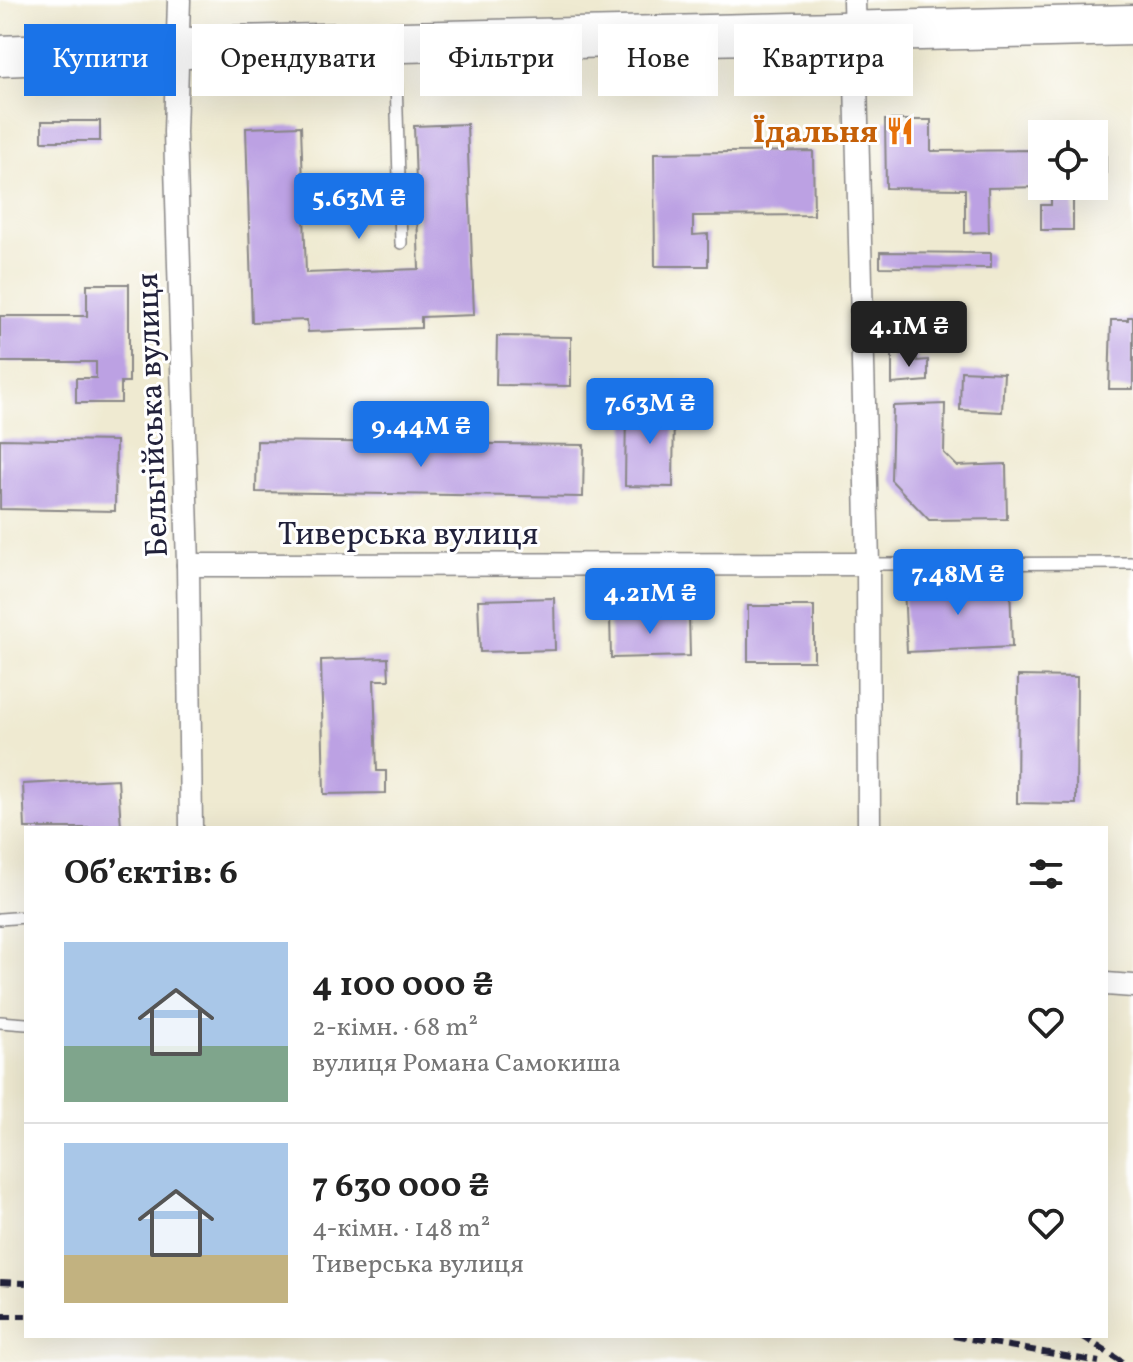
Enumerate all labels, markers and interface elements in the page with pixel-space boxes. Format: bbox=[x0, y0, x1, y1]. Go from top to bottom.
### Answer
chip: Купити bbox=[24, 24, 176, 96]
chip: Орендувати bbox=[192, 24, 404, 96]
chip: Фільтри bbox=[420, 24, 582, 96]
chip: Нове bbox=[598, 24, 718, 96]
chip: Квартира bbox=[734, 24, 913, 96]
place label: Їдальня bbox=[753, 112, 878, 156]
restaurant icon: Їдальня bbox=[885, 116, 915, 146]
map controls bbox=[1028, 120, 1108, 200]
button: locate bbox=[1028, 120, 1108, 200]
pin: 5.63M ₴ bbox=[285, 173, 433, 241]
text: 5.63M ₴ bbox=[312, 181, 406, 217]
street label: Бельгійська вулиця bbox=[127, 272, 181, 558]
pin: 4.1M ₴ bbox=[844, 301, 974, 369]
text: 4.1M ₴ bbox=[869, 309, 949, 345]
pin: 7.63M ₴ bbox=[576, 378, 724, 446]
text: 7.63M ₴ bbox=[604, 386, 696, 422]
pin: 9.44M ₴ bbox=[347, 401, 495, 469]
text: 9.44M ₴ bbox=[371, 409, 471, 445]
street label: Тиверська вулиця bbox=[278, 514, 538, 558]
pin: 7.48M ₴ bbox=[884, 549, 1032, 617]
text: 7.48M ₴ bbox=[911, 557, 1005, 593]
pin: 4.21M ₴ bbox=[576, 568, 724, 636]
text: 4.21M ₴ bbox=[603, 576, 697, 612]
text: Об’єктів: 6 bbox=[64, 851, 238, 898]
icon: filters bbox=[1024, 852, 1068, 896]
text: 4 100 000 ₴ bbox=[312, 963, 494, 1010]
icon: home bbox=[128, 974, 224, 1070]
icon: heart bbox=[1024, 1000, 1068, 1044]
text: 2-кімн. · 68 m² bbox=[312, 1010, 478, 1046]
text: вулиця Романа Самокиша bbox=[312, 1046, 621, 1082]
text: 7 630 000 ₴ bbox=[312, 1164, 490, 1211]
icon: home bbox=[128, 1175, 224, 1271]
icon: heart bbox=[1024, 1201, 1068, 1245]
text: 4-кімн. · 148 m² bbox=[312, 1211, 490, 1247]
text: Тиверська вулиця bbox=[312, 1247, 524, 1283]

